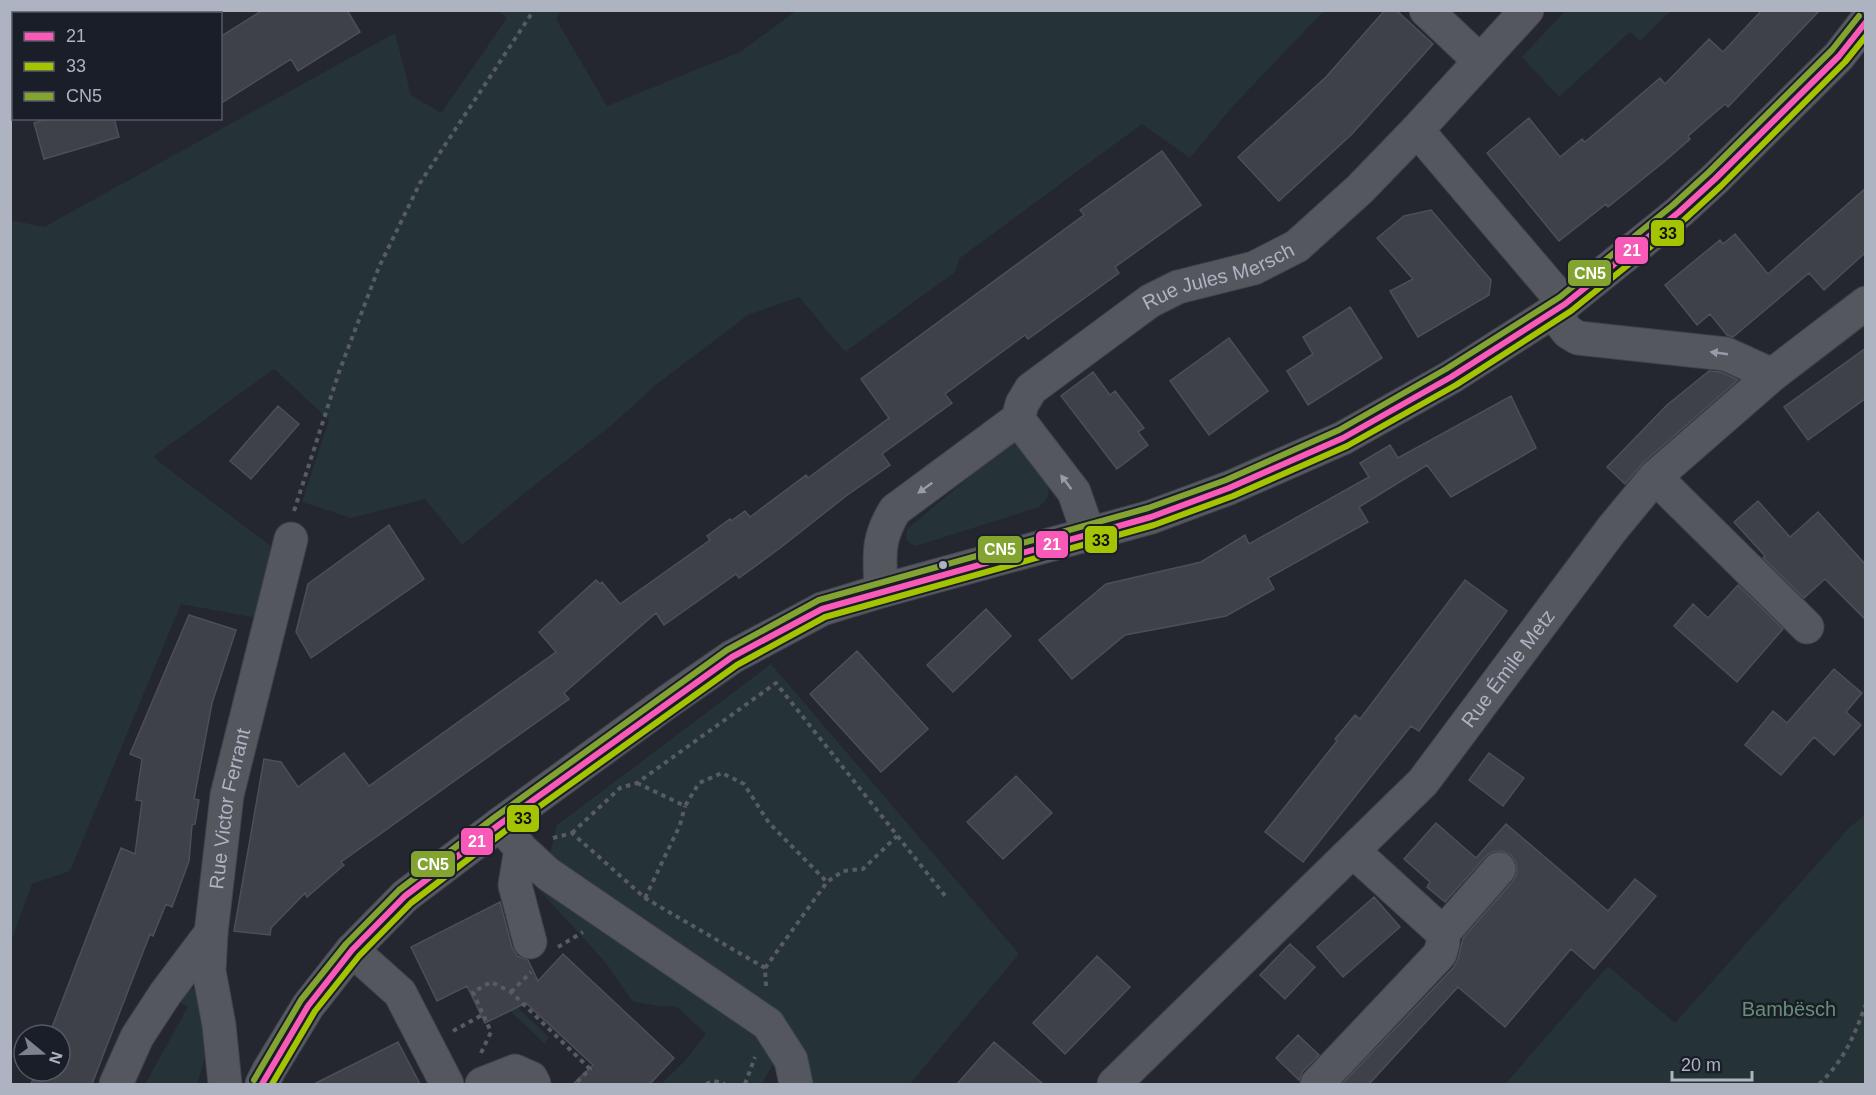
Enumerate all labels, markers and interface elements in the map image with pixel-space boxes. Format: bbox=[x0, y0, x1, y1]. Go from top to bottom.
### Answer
legend bbox=[12, 12, 222, 120]
text: 21 bbox=[66, 26, 86, 46]
text: 33 bbox=[66, 56, 86, 76]
text: CN5 bbox=[66, 86, 102, 106]
line badge: 33 bbox=[1650, 219, 1685, 247]
text: 33 bbox=[1659, 225, 1677, 242]
line badge: 21 bbox=[1614, 236, 1649, 265]
street label: Rue Jules Mersch bbox=[1139, 238, 1298, 314]
text: 21 bbox=[1623, 242, 1641, 259]
line badge: CN5 bbox=[1567, 259, 1612, 287]
text: CN5 bbox=[1574, 265, 1606, 282]
one-way arrow bbox=[1709, 349, 1728, 358]
one-way arrow bbox=[1060, 474, 1072, 490]
one-way arrow bbox=[918, 481, 933, 493]
line badge: 33 bbox=[1084, 525, 1118, 554]
line badge: 21 bbox=[1035, 530, 1069, 559]
text: 33 bbox=[1092, 532, 1110, 549]
line badge: CN5 bbox=[977, 535, 1023, 564]
text: 21 bbox=[1043, 536, 1061, 553]
text: CN5 bbox=[984, 541, 1016, 558]
unlabelled marker bbox=[937, 559, 949, 571]
street label: Rue Émile Metz bbox=[1457, 605, 1559, 731]
street label: Rue Victor Ferrant bbox=[205, 726, 254, 890]
line badge: 33 bbox=[506, 804, 540, 833]
text: 33 bbox=[514, 810, 532, 827]
line badge: 21 bbox=[460, 827, 494, 856]
text: 21 bbox=[468, 833, 486, 850]
line badge: CN5 bbox=[410, 850, 456, 878]
text: CN5 bbox=[417, 856, 449, 873]
park label: Bambësch bbox=[1742, 998, 1836, 1020]
north arrow bbox=[12, 1023, 72, 1083]
scale bar bbox=[1672, 1044, 1752, 1082]
text: N bbox=[46, 1049, 66, 1066]
text: 20 m bbox=[1681, 1055, 1721, 1075]

